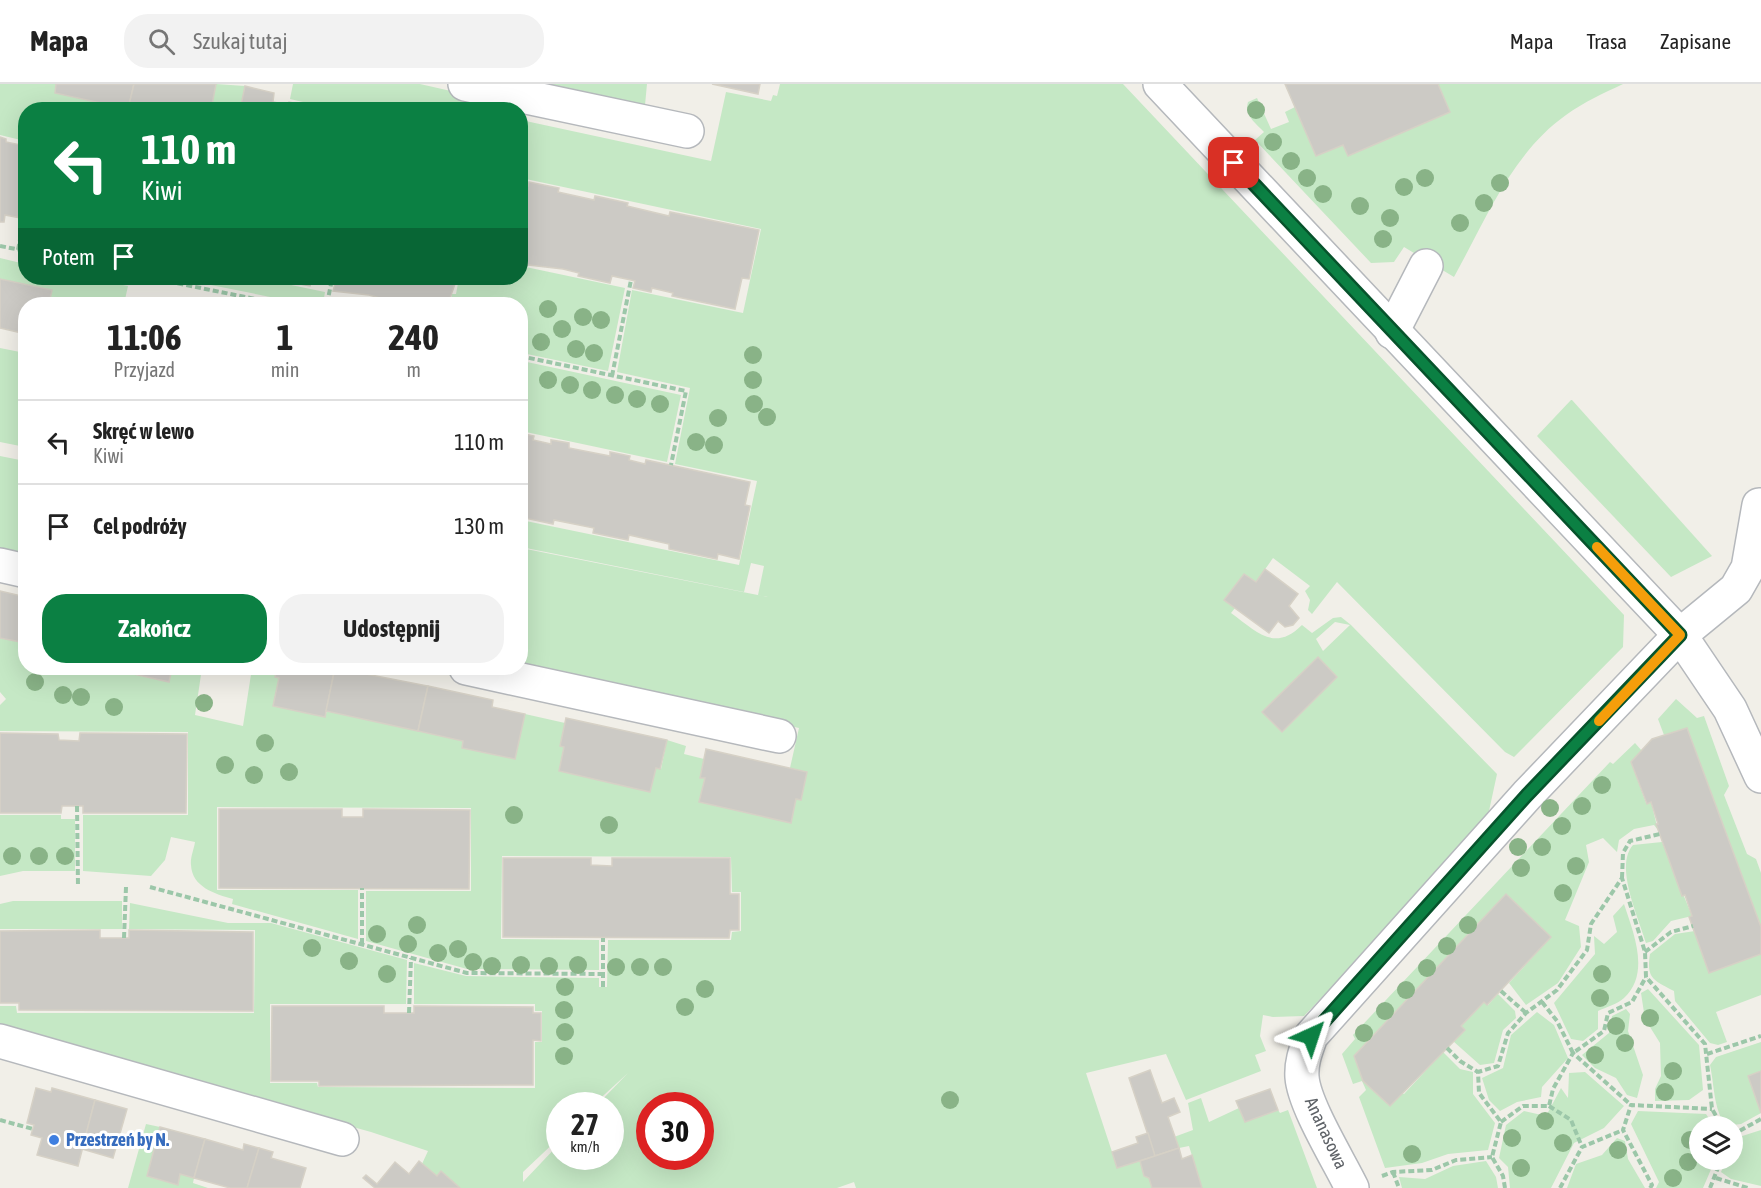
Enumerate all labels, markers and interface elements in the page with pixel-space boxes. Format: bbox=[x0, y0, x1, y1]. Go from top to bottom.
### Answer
search box bbox=[124, 14, 544, 68]
text: Mapa bbox=[30, 25, 88, 57]
icon: search bbox=[145, 25, 178, 58]
text: Szukaj tutaj bbox=[193, 28, 287, 54]
text: Mapa bbox=[1510, 29, 1553, 53]
text: Trasa bbox=[1586, 29, 1627, 53]
text: Zapisane bbox=[1660, 29, 1731, 53]
text: 110 m bbox=[141, 125, 236, 173]
icon: left bbox=[42, 126, 120, 204]
pin bbox=[1208, 137, 1259, 188]
icon: arrive bbox=[1217, 146, 1250, 179]
text: Kiwi bbox=[141, 175, 183, 206]
icon: arrive bbox=[107, 240, 140, 273]
text: Potem bbox=[42, 244, 95, 270]
text: 11:06 bbox=[107, 316, 182, 358]
text: 1 bbox=[277, 316, 293, 358]
text: 240 bbox=[388, 316, 439, 358]
text: Przyjazd bbox=[114, 358, 175, 381]
text: min bbox=[271, 358, 299, 381]
text: m bbox=[406, 358, 421, 381]
text: Skręć w lewo bbox=[93, 418, 194, 444]
icon: left bbox=[42, 426, 75, 459]
text: 110 m bbox=[454, 429, 504, 455]
text: Kiwi bbox=[93, 444, 124, 467]
icon: arrive bbox=[42, 510, 75, 543]
text: Cel podróży bbox=[93, 513, 187, 539]
text: 130 m bbox=[454, 513, 504, 539]
button: Zakończ bbox=[42, 594, 267, 663]
button: Udostępnij bbox=[279, 594, 504, 663]
position arrow bbox=[1279, 1004, 1343, 1068]
speed limit sign: 30 bbox=[636, 1092, 714, 1170]
street label: Ananasowa bbox=[1301, 1094, 1352, 1172]
text: 27 bbox=[571, 1107, 599, 1141]
map controls bbox=[1689, 1116, 1743, 1170]
button: layers bbox=[1689, 1116, 1743, 1170]
place label: Przestrzeń by N. bbox=[66, 1129, 169, 1150]
marker: Przestrzeń by N. bbox=[47, 1133, 61, 1147]
text: km/h bbox=[570, 1138, 600, 1155]

